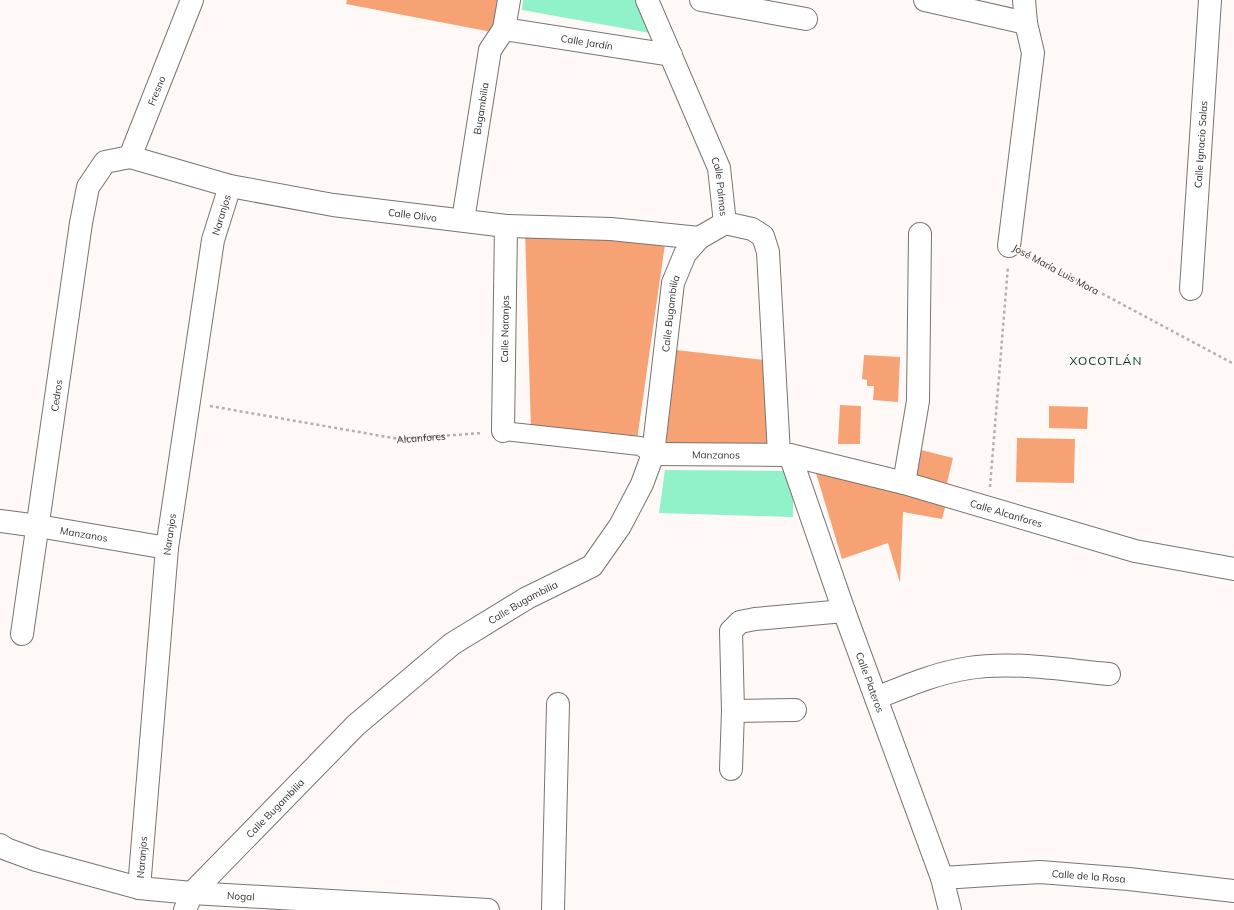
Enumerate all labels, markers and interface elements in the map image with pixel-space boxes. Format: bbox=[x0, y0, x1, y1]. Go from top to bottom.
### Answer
street label: Calle Jardín bbox=[560, 32, 614, 53]
street label: Fresno bbox=[145, 74, 169, 108]
street label: Bugambilia bbox=[471, 81, 492, 135]
street label: Calle Ignacio Salas bbox=[1192, 100, 1210, 188]
street label: Calle Palmas bbox=[708, 155, 730, 217]
street label: Naranjos bbox=[209, 193, 234, 237]
street label: Calle Olivo bbox=[387, 206, 438, 225]
street label: José María Luis Mora bbox=[1010, 241, 1101, 298]
street label: Calle Bugambilia bbox=[659, 273, 683, 353]
street label: Calle Naranjos bbox=[498, 295, 512, 363]
district label: XOCOTLÁN bbox=[1070, 353, 1142, 368]
street label: Cedros bbox=[48, 379, 65, 412]
street label: Alcanfores bbox=[396, 430, 446, 446]
street label: Manzanos bbox=[692, 448, 740, 462]
street label: Calle Alcanfores bbox=[968, 497, 1044, 530]
street label: Naranjos bbox=[160, 513, 179, 556]
street label: Manzanos bbox=[59, 524, 109, 545]
street label: Calle Bugambilia bbox=[486, 578, 560, 627]
street label: Calle Plateros bbox=[853, 650, 887, 715]
street label: Calle Bugambilia bbox=[243, 776, 307, 841]
street label: Naranjos bbox=[134, 836, 150, 879]
street label: Calle de la Rosa bbox=[1051, 867, 1126, 886]
street label: Nogal bbox=[227, 889, 255, 904]

